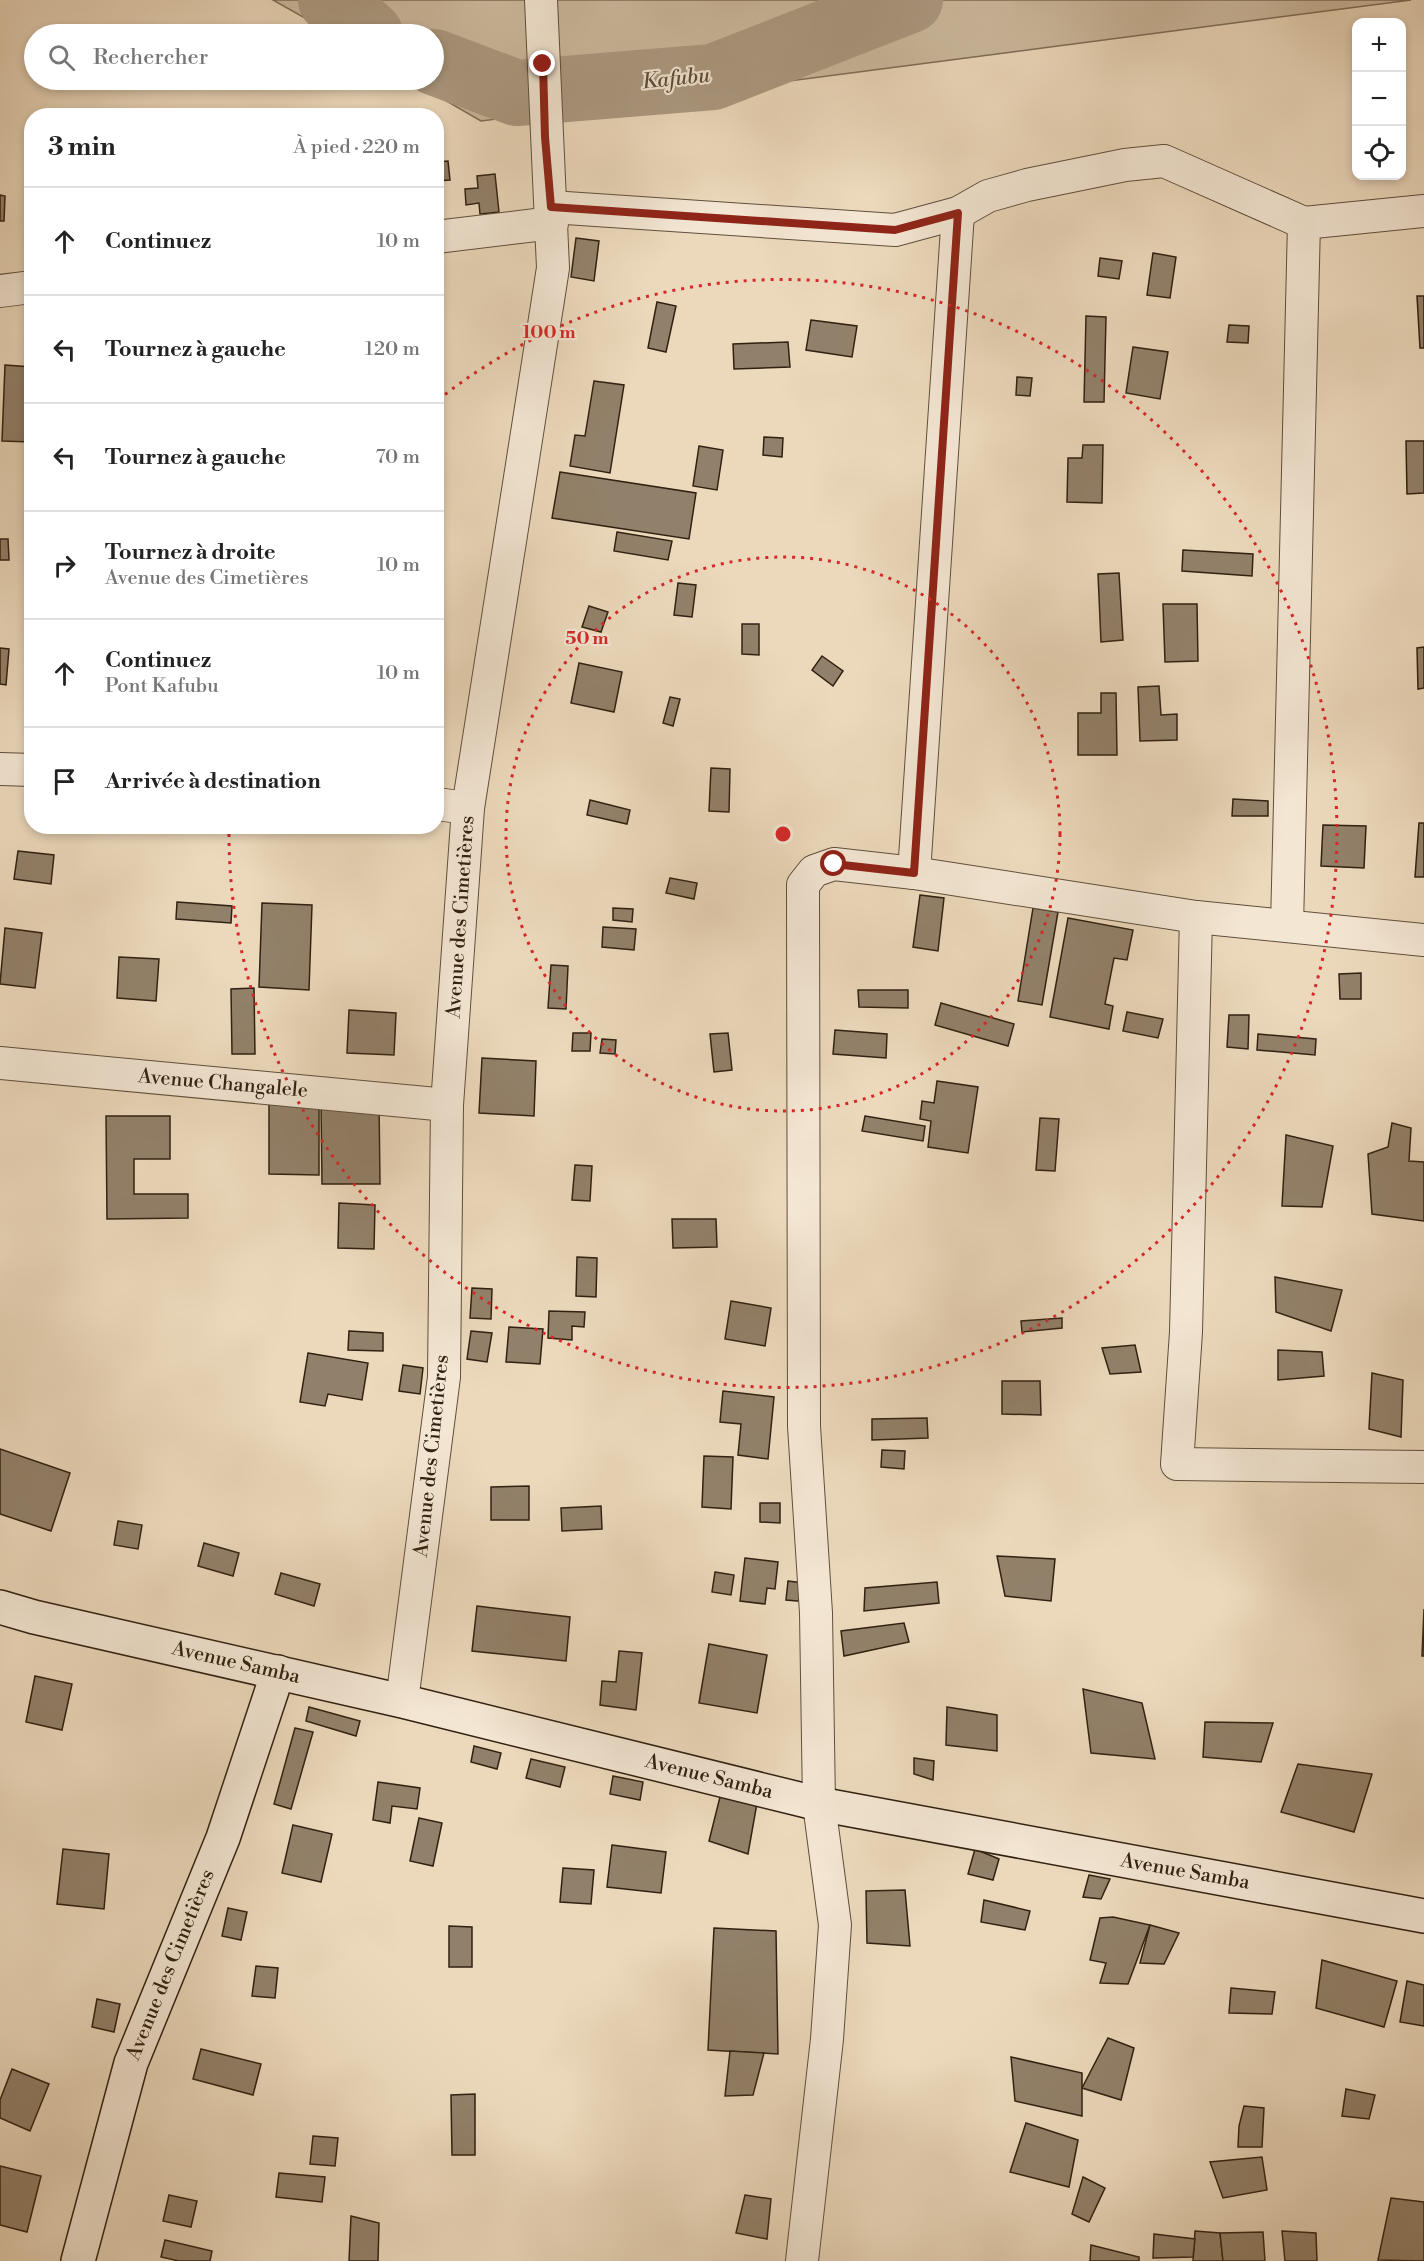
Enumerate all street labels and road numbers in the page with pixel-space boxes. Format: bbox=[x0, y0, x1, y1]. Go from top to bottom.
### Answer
street label: Avenue des Cimetières bbox=[441, 815, 481, 1020]
street label: Avenue Changalele bbox=[136, 1064, 309, 1104]
street label: Avenue des Cimetières bbox=[409, 1354, 455, 1559]
street label: Avenue Samba bbox=[169, 1636, 303, 1690]
street label: Avenue Samba bbox=[642, 1749, 776, 1805]
street label: Avenue Samba bbox=[1117, 1848, 1252, 1896]
street label: Avenue des Cimetières bbox=[121, 1866, 221, 2065]

